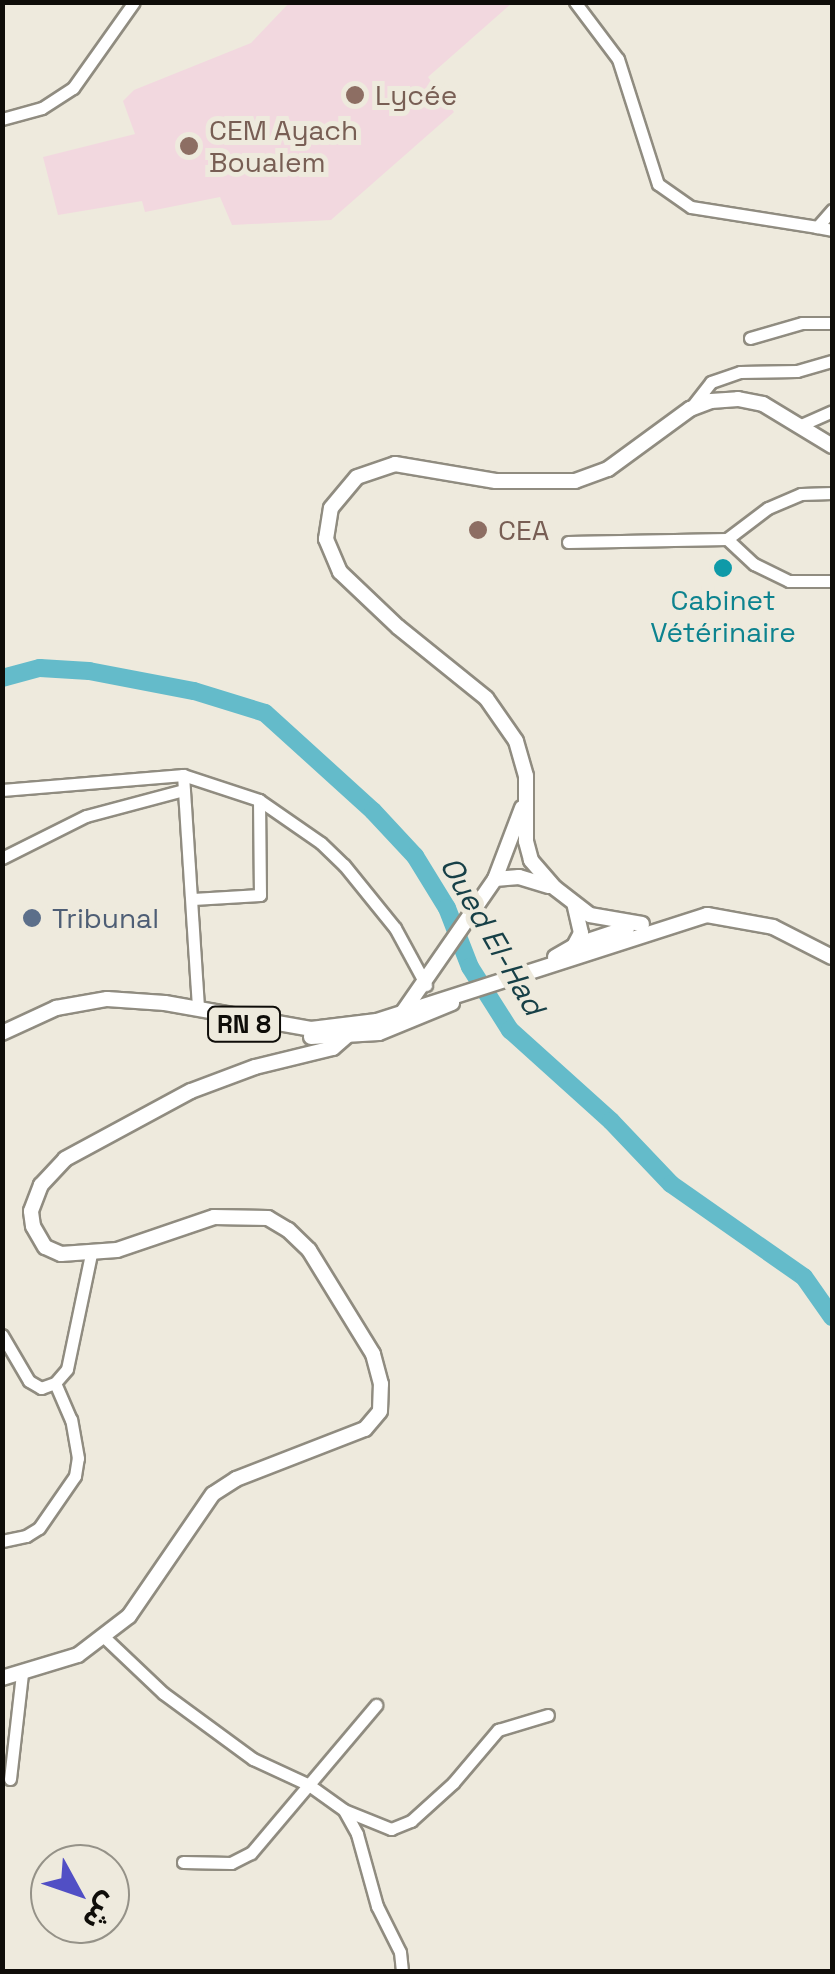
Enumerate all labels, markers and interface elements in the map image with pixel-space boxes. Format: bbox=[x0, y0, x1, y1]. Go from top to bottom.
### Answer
place label: Lycée bbox=[375, 78, 457, 112]
marker: Lycée bbox=[344, 84, 366, 106]
place label: CEM Ayach Boualem bbox=[209, 113, 359, 179]
marker: CEM Ayach Boualem bbox=[178, 135, 200, 157]
place label: CEA bbox=[498, 513, 549, 547]
marker: CEA bbox=[467, 519, 489, 541]
marker: Cabinet Vétérinaire bbox=[712, 557, 734, 579]
place label: Cabinet Vétérinaire bbox=[650, 583, 796, 649]
water label: Oued El-Had bbox=[432, 850, 552, 1022]
place label: Tribunal bbox=[52, 901, 159, 935]
marker: Tribunal bbox=[21, 907, 43, 929]
road number: RN 8 bbox=[206, 1004, 282, 1044]
north arrow bbox=[30, 1844, 130, 1944]
text: ش bbox=[75, 1886, 128, 1938]

